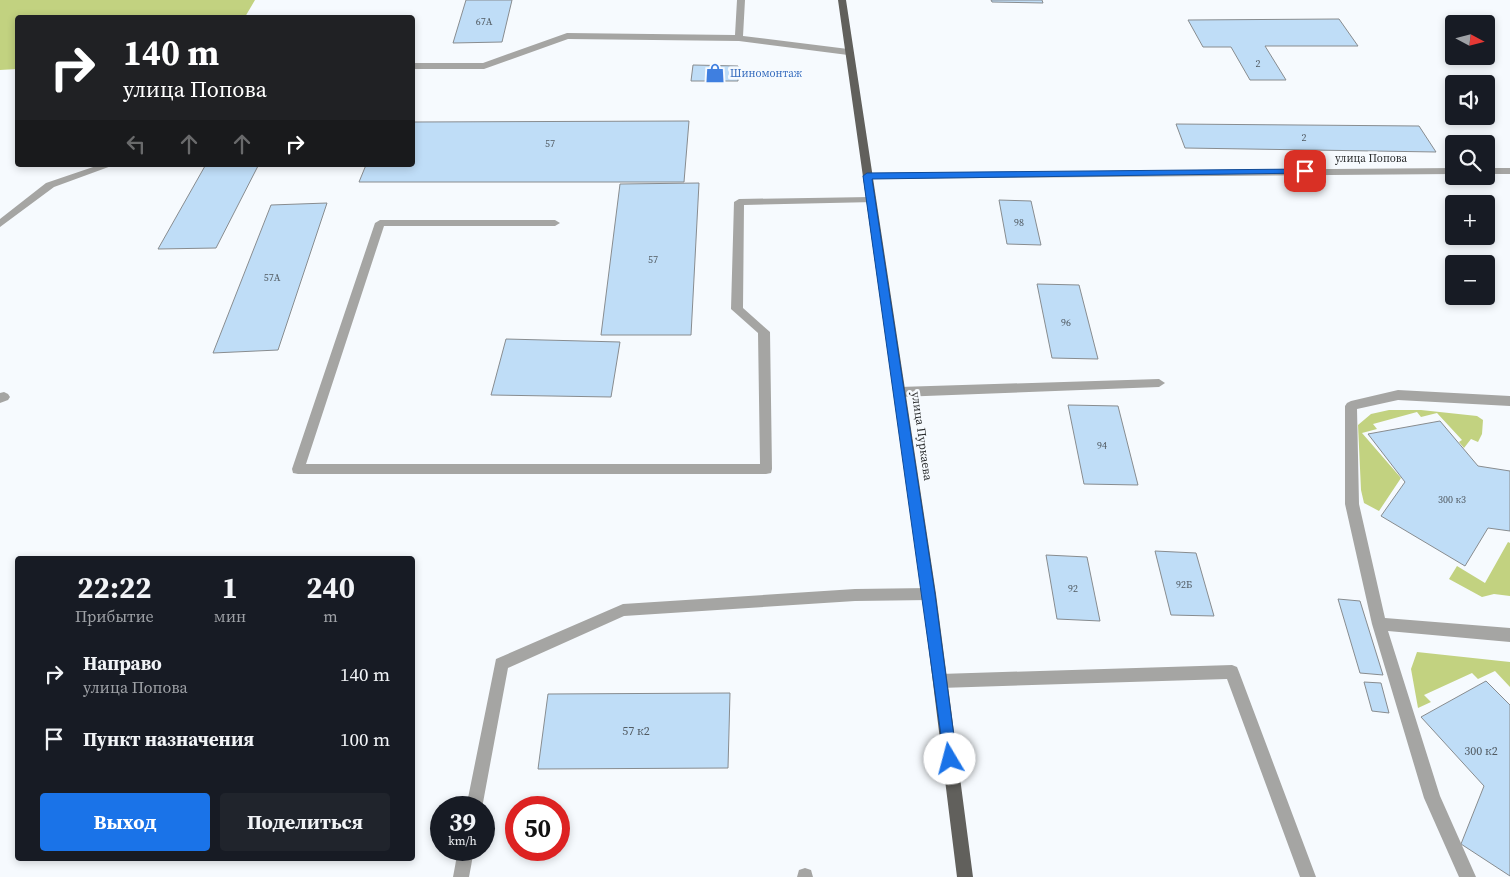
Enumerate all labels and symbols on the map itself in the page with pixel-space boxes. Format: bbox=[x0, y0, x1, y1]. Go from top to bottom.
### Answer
house number: 67А bbox=[476, 15, 493, 28]
north arrow bbox=[1445, 15, 1495, 65]
house number: 2 bbox=[1256, 57, 1261, 70]
shop icon: Шиномонтаж bbox=[704, 62, 726, 84]
place label: Шиномонтаж bbox=[730, 66, 803, 81]
house number: 2 bbox=[1302, 131, 1307, 144]
house number: 57 bbox=[545, 137, 555, 150]
pin bbox=[1284, 150, 1326, 192]
street label: улица Попова bbox=[1335, 151, 1407, 166]
house number: 98 bbox=[1014, 216, 1024, 229]
house number: 57 bbox=[648, 253, 658, 266]
house number: 57А bbox=[264, 271, 281, 284]
house number: 96 bbox=[1061, 316, 1071, 329]
street label: улица Пуркаева bbox=[908, 390, 936, 482]
house number: 94 bbox=[1097, 439, 1107, 452]
house number: 300 к3 bbox=[1438, 493, 1466, 506]
house number: 92Б bbox=[1176, 578, 1192, 591]
house number: 92 bbox=[1068, 582, 1078, 595]
house number: 57 к2 bbox=[622, 723, 650, 739]
position arrow bbox=[923, 732, 975, 784]
house number: 300 к2 bbox=[1464, 743, 1498, 759]
speed limit sign: 50 bbox=[505, 796, 570, 861]

